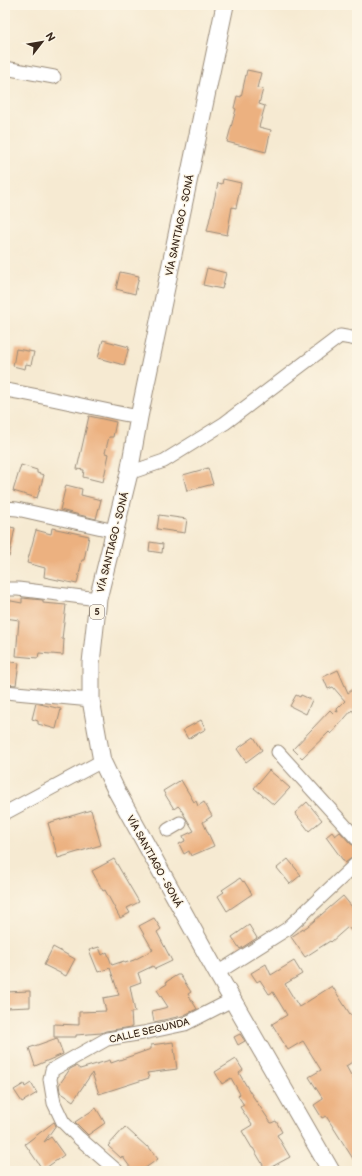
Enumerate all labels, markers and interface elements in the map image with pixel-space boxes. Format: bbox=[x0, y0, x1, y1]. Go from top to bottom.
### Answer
north arrow bbox=[22, 22, 62, 62]
text: N bbox=[42, 30, 58, 44]
street label: VÍA SANTIAGO - SONÁ bbox=[163, 173, 197, 277]
street label: VÍA SANTIAGO - SONÁ bbox=[95, 490, 131, 594]
road number: 5 bbox=[90, 605, 104, 619]
street label: VÍA SANTIAGO - SONÁ bbox=[124, 814, 185, 910]
street label: CALLE SEGUNDA bbox=[108, 1016, 191, 1046]

